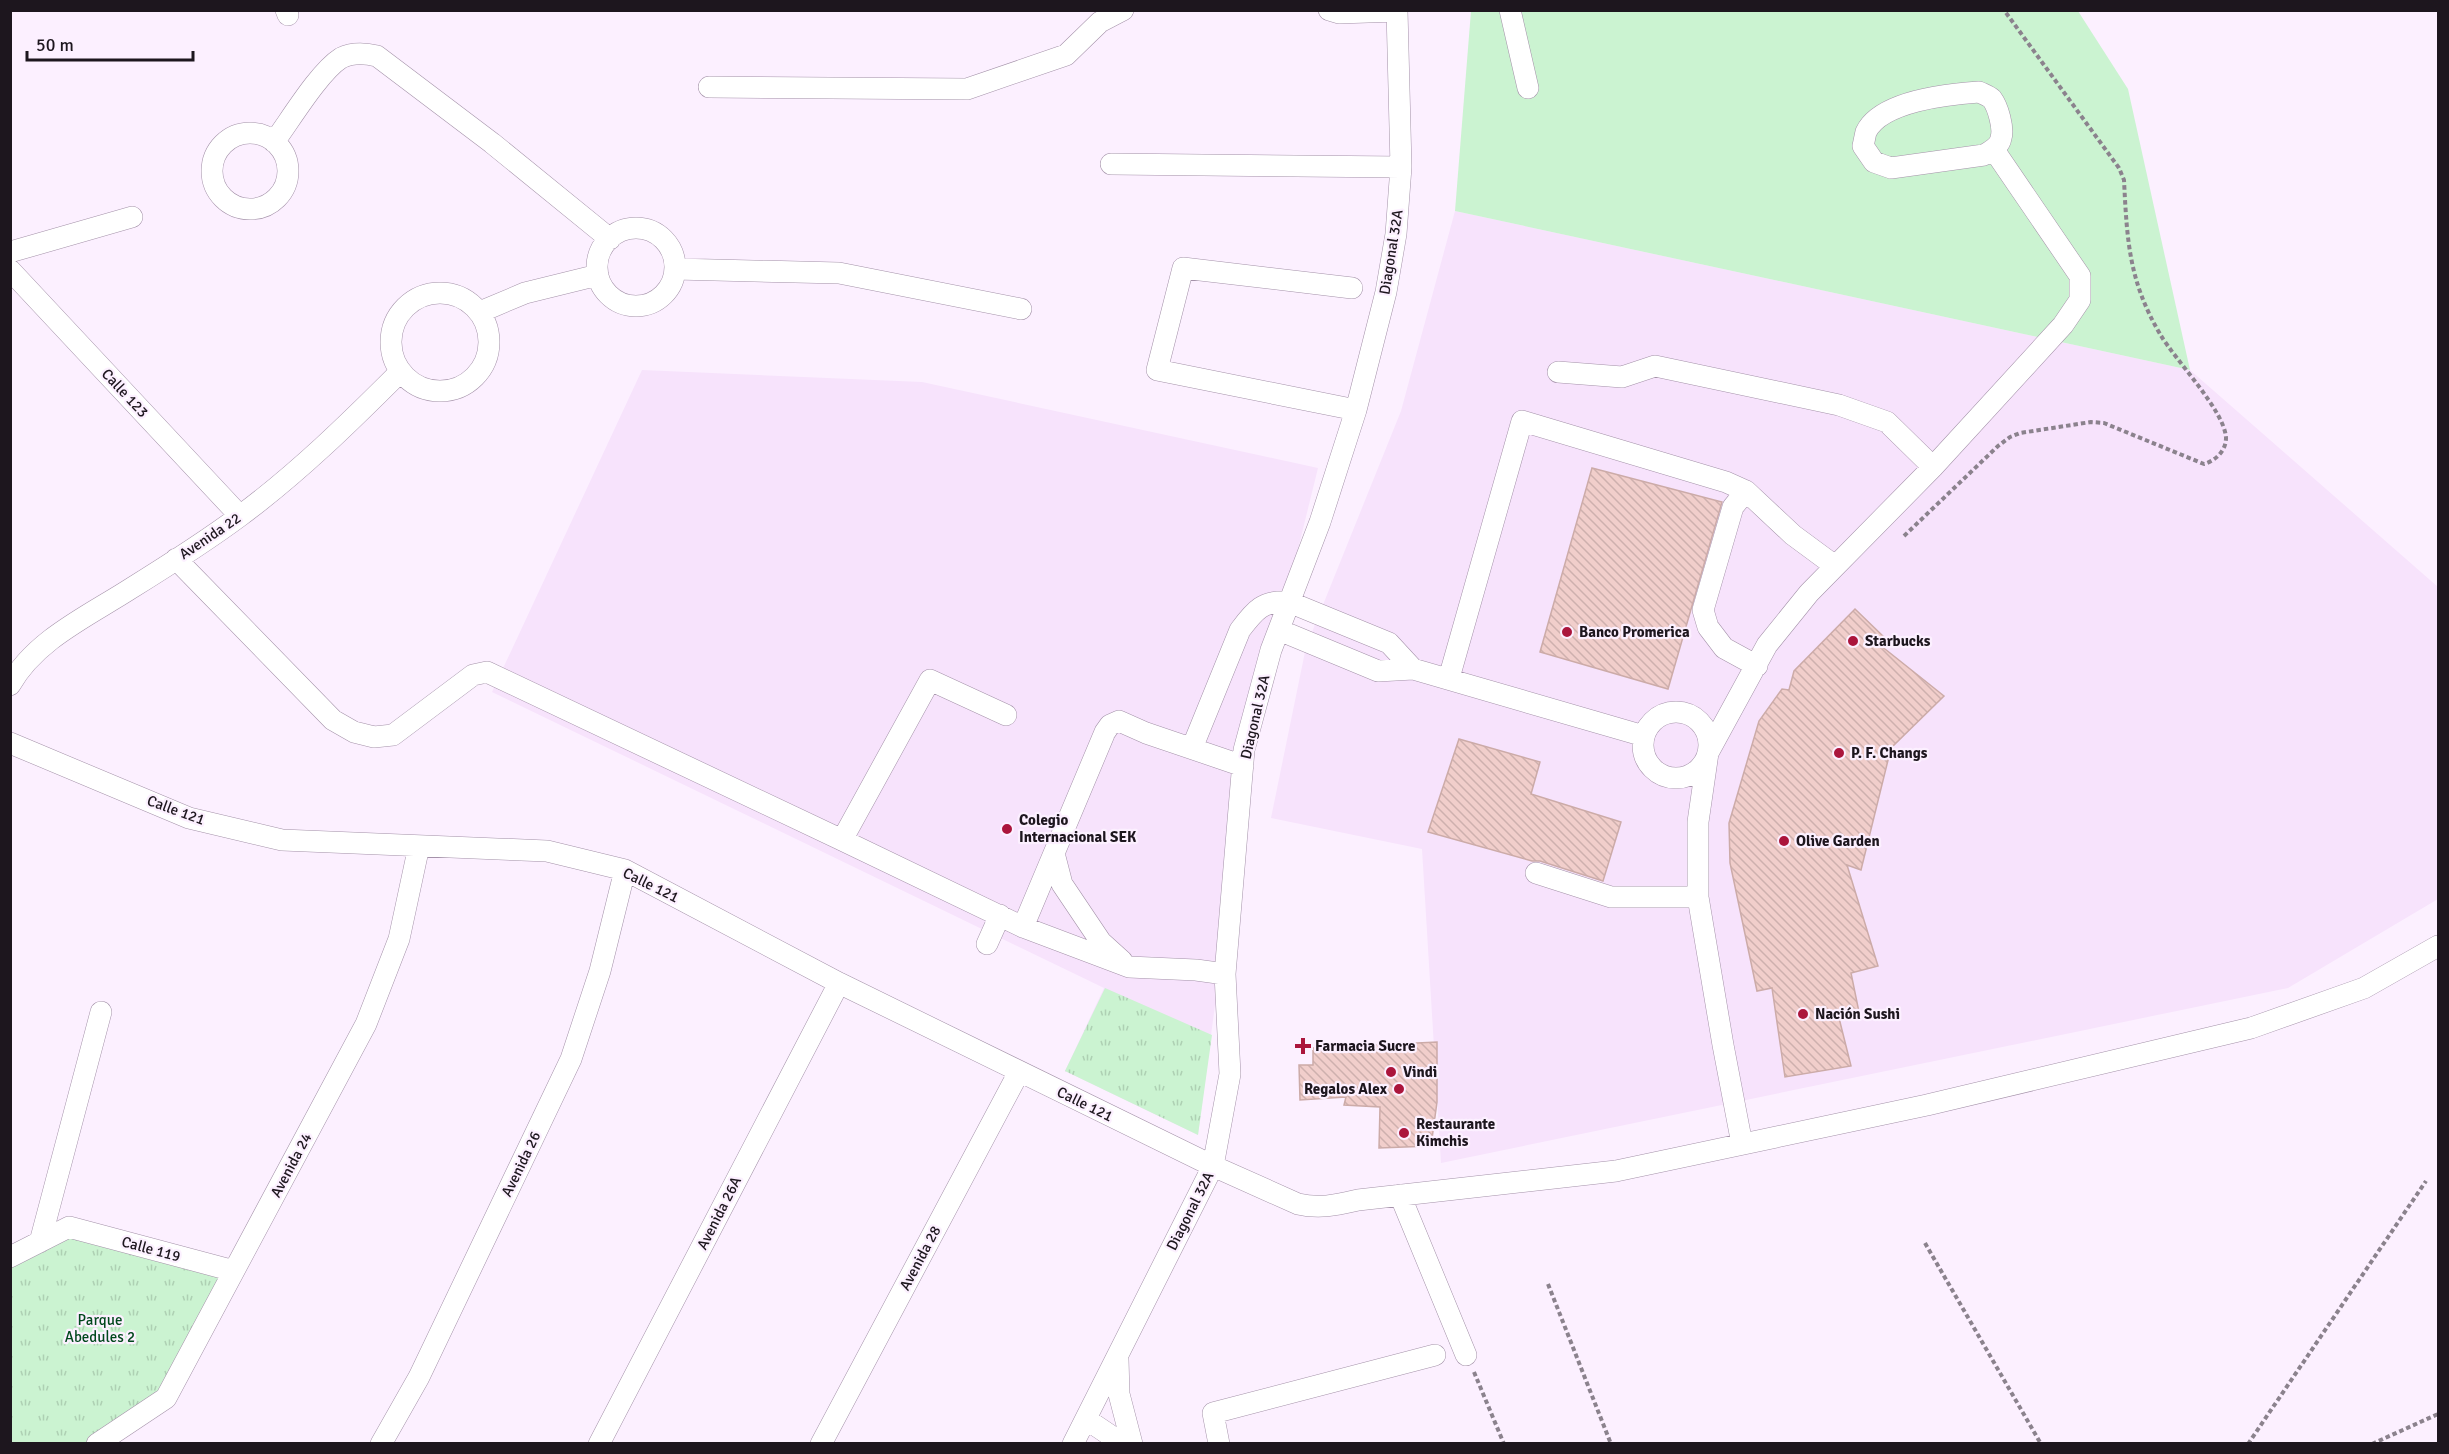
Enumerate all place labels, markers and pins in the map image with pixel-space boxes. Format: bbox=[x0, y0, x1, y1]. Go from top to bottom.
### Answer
place label: Banco Promerica bbox=[1579, 623, 1690, 641]
marker: Banco Promerica bbox=[1560, 625, 1574, 639]
place label: Starbucks bbox=[1865, 632, 1931, 650]
marker: Starbucks bbox=[1846, 634, 1860, 648]
place label: P. F. Changs bbox=[1851, 744, 1928, 762]
marker: P. F. Changs bbox=[1832, 746, 1846, 760]
place label: Colegio Internacional SEK bbox=[1019, 811, 1137, 846]
marker: Colegio Internacional SEK bbox=[1000, 822, 1014, 836]
place label: Olive Garden bbox=[1796, 832, 1880, 850]
marker: Olive Garden bbox=[1777, 834, 1791, 848]
place label: Nación Sushi bbox=[1815, 1005, 1900, 1023]
marker: Nación Sushi bbox=[1796, 1007, 1810, 1021]
place label: Farmacia Sucre bbox=[1315, 1037, 1415, 1055]
marker: Farmacia Sucre bbox=[1296, 1039, 1310, 1053]
place label: Vindi bbox=[1403, 1063, 1437, 1081]
marker: Vindi bbox=[1384, 1065, 1398, 1079]
place label: Regalos Alex bbox=[1304, 1080, 1388, 1098]
marker: Regalos Alex bbox=[1392, 1082, 1406, 1096]
place label: Restaurante Kimchis bbox=[1416, 1115, 1495, 1150]
marker: Restaurante Kimchis bbox=[1397, 1126, 1411, 1140]

